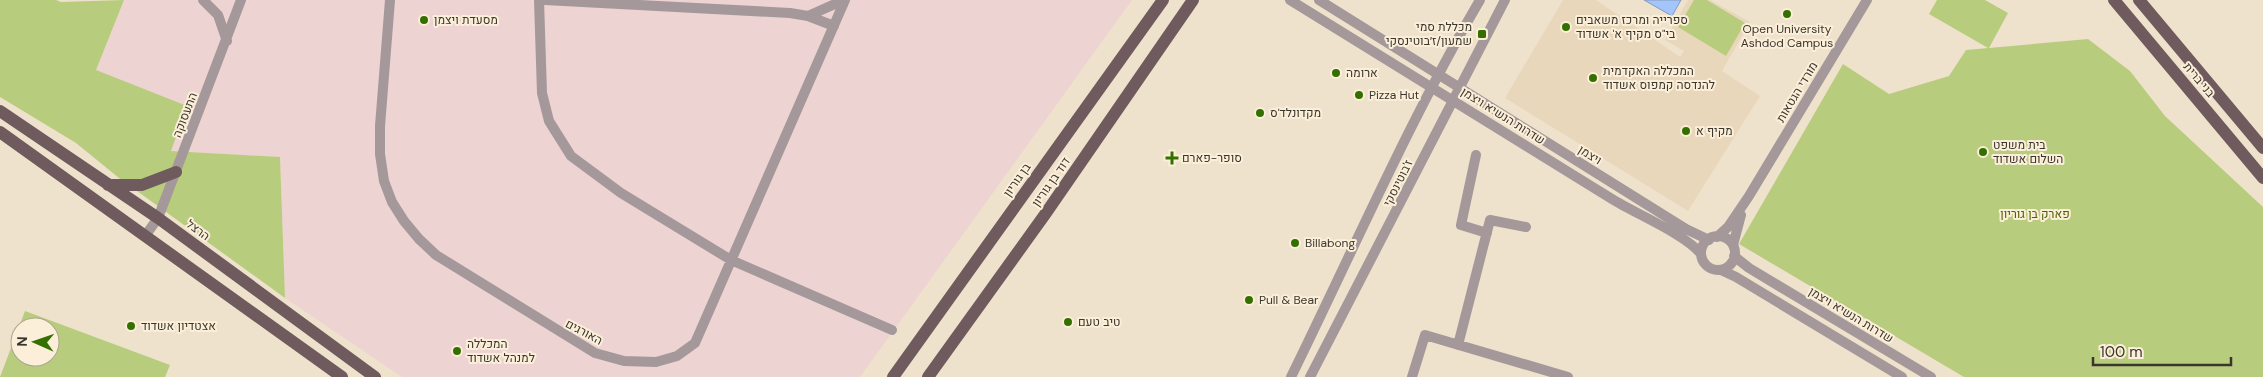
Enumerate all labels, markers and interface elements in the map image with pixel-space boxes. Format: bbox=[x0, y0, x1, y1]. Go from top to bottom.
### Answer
marker: Open University Ashdod Campus bbox=[1781, 8, 1793, 20]
place label: מסעדת ויצמן bbox=[434, 12, 498, 28]
place label: ספרייה ומרכז משאבים בי"ס מקיף א' אשדוד bbox=[1576, 12, 1688, 42]
marker: מסעדת ויצמן bbox=[418, 14, 430, 26]
place label: מכללת סמי שמעון/ז׳בוטינסקי bbox=[1386, 19, 1472, 49]
marker: ספרייה ומרכז משאבים בי"ס מקיף א' אשדוד bbox=[1560, 21, 1572, 33]
place label: Open University Ashdod Campus bbox=[1741, 21, 1833, 51]
marker: מכללת סמי שמעון/ז׳בוטינסקי bbox=[1476, 28, 1488, 40]
street label: מורדי הגטאות bbox=[1773, 59, 1821, 125]
street label: בני ברית bbox=[2180, 59, 2219, 101]
place label: המכללה האקדמית להנדסה קמפוס אשדוד bbox=[1603, 63, 1715, 93]
place label: ארומה bbox=[1346, 65, 1378, 81]
marker: ארומה bbox=[1330, 67, 1342, 79]
marker: המכללה האקדמית להנדסה קמפוס אשדוד bbox=[1587, 72, 1599, 84]
street label: שדרות הנשיא ויצמן bbox=[1458, 84, 1548, 148]
place label: Pizza Hut bbox=[1369, 87, 1420, 103]
marker: Pizza Hut bbox=[1353, 89, 1365, 101]
street label: התעסוקה bbox=[169, 90, 201, 140]
place label: מקדונלד'ס bbox=[1270, 105, 1321, 121]
marker: מקדונלד'ס bbox=[1254, 107, 1266, 119]
place label: מקיף א bbox=[1696, 123, 1733, 139]
marker: מקיף א bbox=[1680, 125, 1692, 137]
place label: בית משפט השלום אשדוד bbox=[1993, 137, 2063, 167]
street label: ויצמן bbox=[1575, 142, 1605, 168]
marker: בית משפט השלום אשדוד bbox=[1977, 146, 1989, 158]
place label: סופר-פארם bbox=[1182, 150, 1242, 166]
marker: סופר-פארם bbox=[1166, 152, 1178, 164]
street label: דוד בן גוריון bbox=[1028, 154, 1074, 210]
street label: ז'בוטינסקי bbox=[1379, 157, 1417, 209]
street label: בן גוריון bbox=[1000, 159, 1035, 200]
park label: פארק בן גוריון bbox=[2000, 206, 2070, 222]
street label: הרצל bbox=[183, 216, 213, 244]
place label: Billabong bbox=[1305, 235, 1356, 251]
marker: Billabong bbox=[1289, 237, 1301, 249]
street label: שדרות הנשיא ויצמן bbox=[1806, 283, 1896, 347]
place label: Pull & Bear bbox=[1259, 292, 1319, 308]
marker: Pull & Bear bbox=[1243, 294, 1255, 306]
place label: טיב טעם bbox=[1078, 314, 1121, 330]
street label: האורגים bbox=[563, 316, 605, 348]
marker: טיב טעם bbox=[1062, 316, 1074, 328]
north arrow bbox=[10, 317, 60, 367]
place label: אצטדיון אשדוד bbox=[141, 318, 216, 334]
marker: אצטדיון אשדוד bbox=[125, 320, 137, 332]
scale bar bbox=[2093, 334, 2230, 366]
text: N bbox=[13, 336, 31, 347]
place label: המכללה למנהל אשדוד bbox=[467, 336, 535, 366]
text: 100 m bbox=[2100, 342, 2143, 362]
marker: המכללה למנהל אשדוד bbox=[451, 345, 463, 357]

